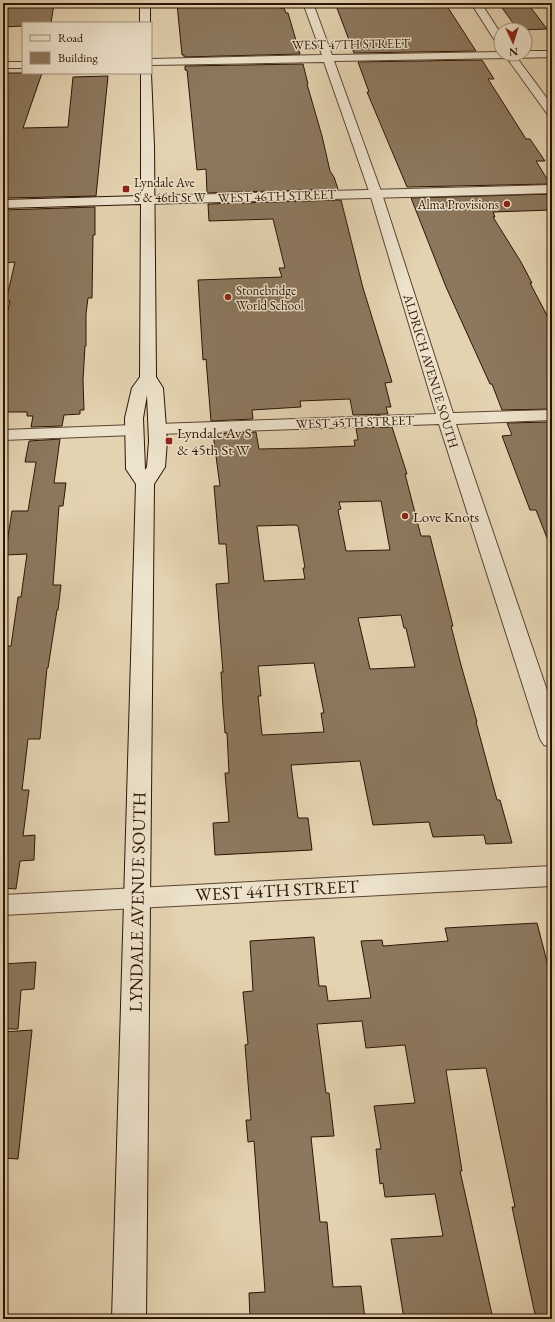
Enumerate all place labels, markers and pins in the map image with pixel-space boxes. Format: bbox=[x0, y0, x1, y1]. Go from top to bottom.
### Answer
place label: Lyndale Ave S & 46th St W bbox=[134, 174, 207, 206]
marker: Lyndale Ave S & 46th St W bbox=[121, 184, 131, 194]
place label: Alma Provisions bbox=[416, 196, 499, 213]
marker: Alma Provisions bbox=[502, 199, 512, 209]
place label: Stonebridge World School bbox=[236, 282, 304, 314]
marker: Stonebridge World School bbox=[223, 292, 233, 302]
place label: Lyndale Av S & 45th St W bbox=[177, 423, 251, 459]
marker: Lyndale Av S & 45th St W bbox=[164, 436, 174, 446]
place label: Love Knots bbox=[413, 507, 479, 526]
marker: Love Knots bbox=[400, 511, 410, 521]

